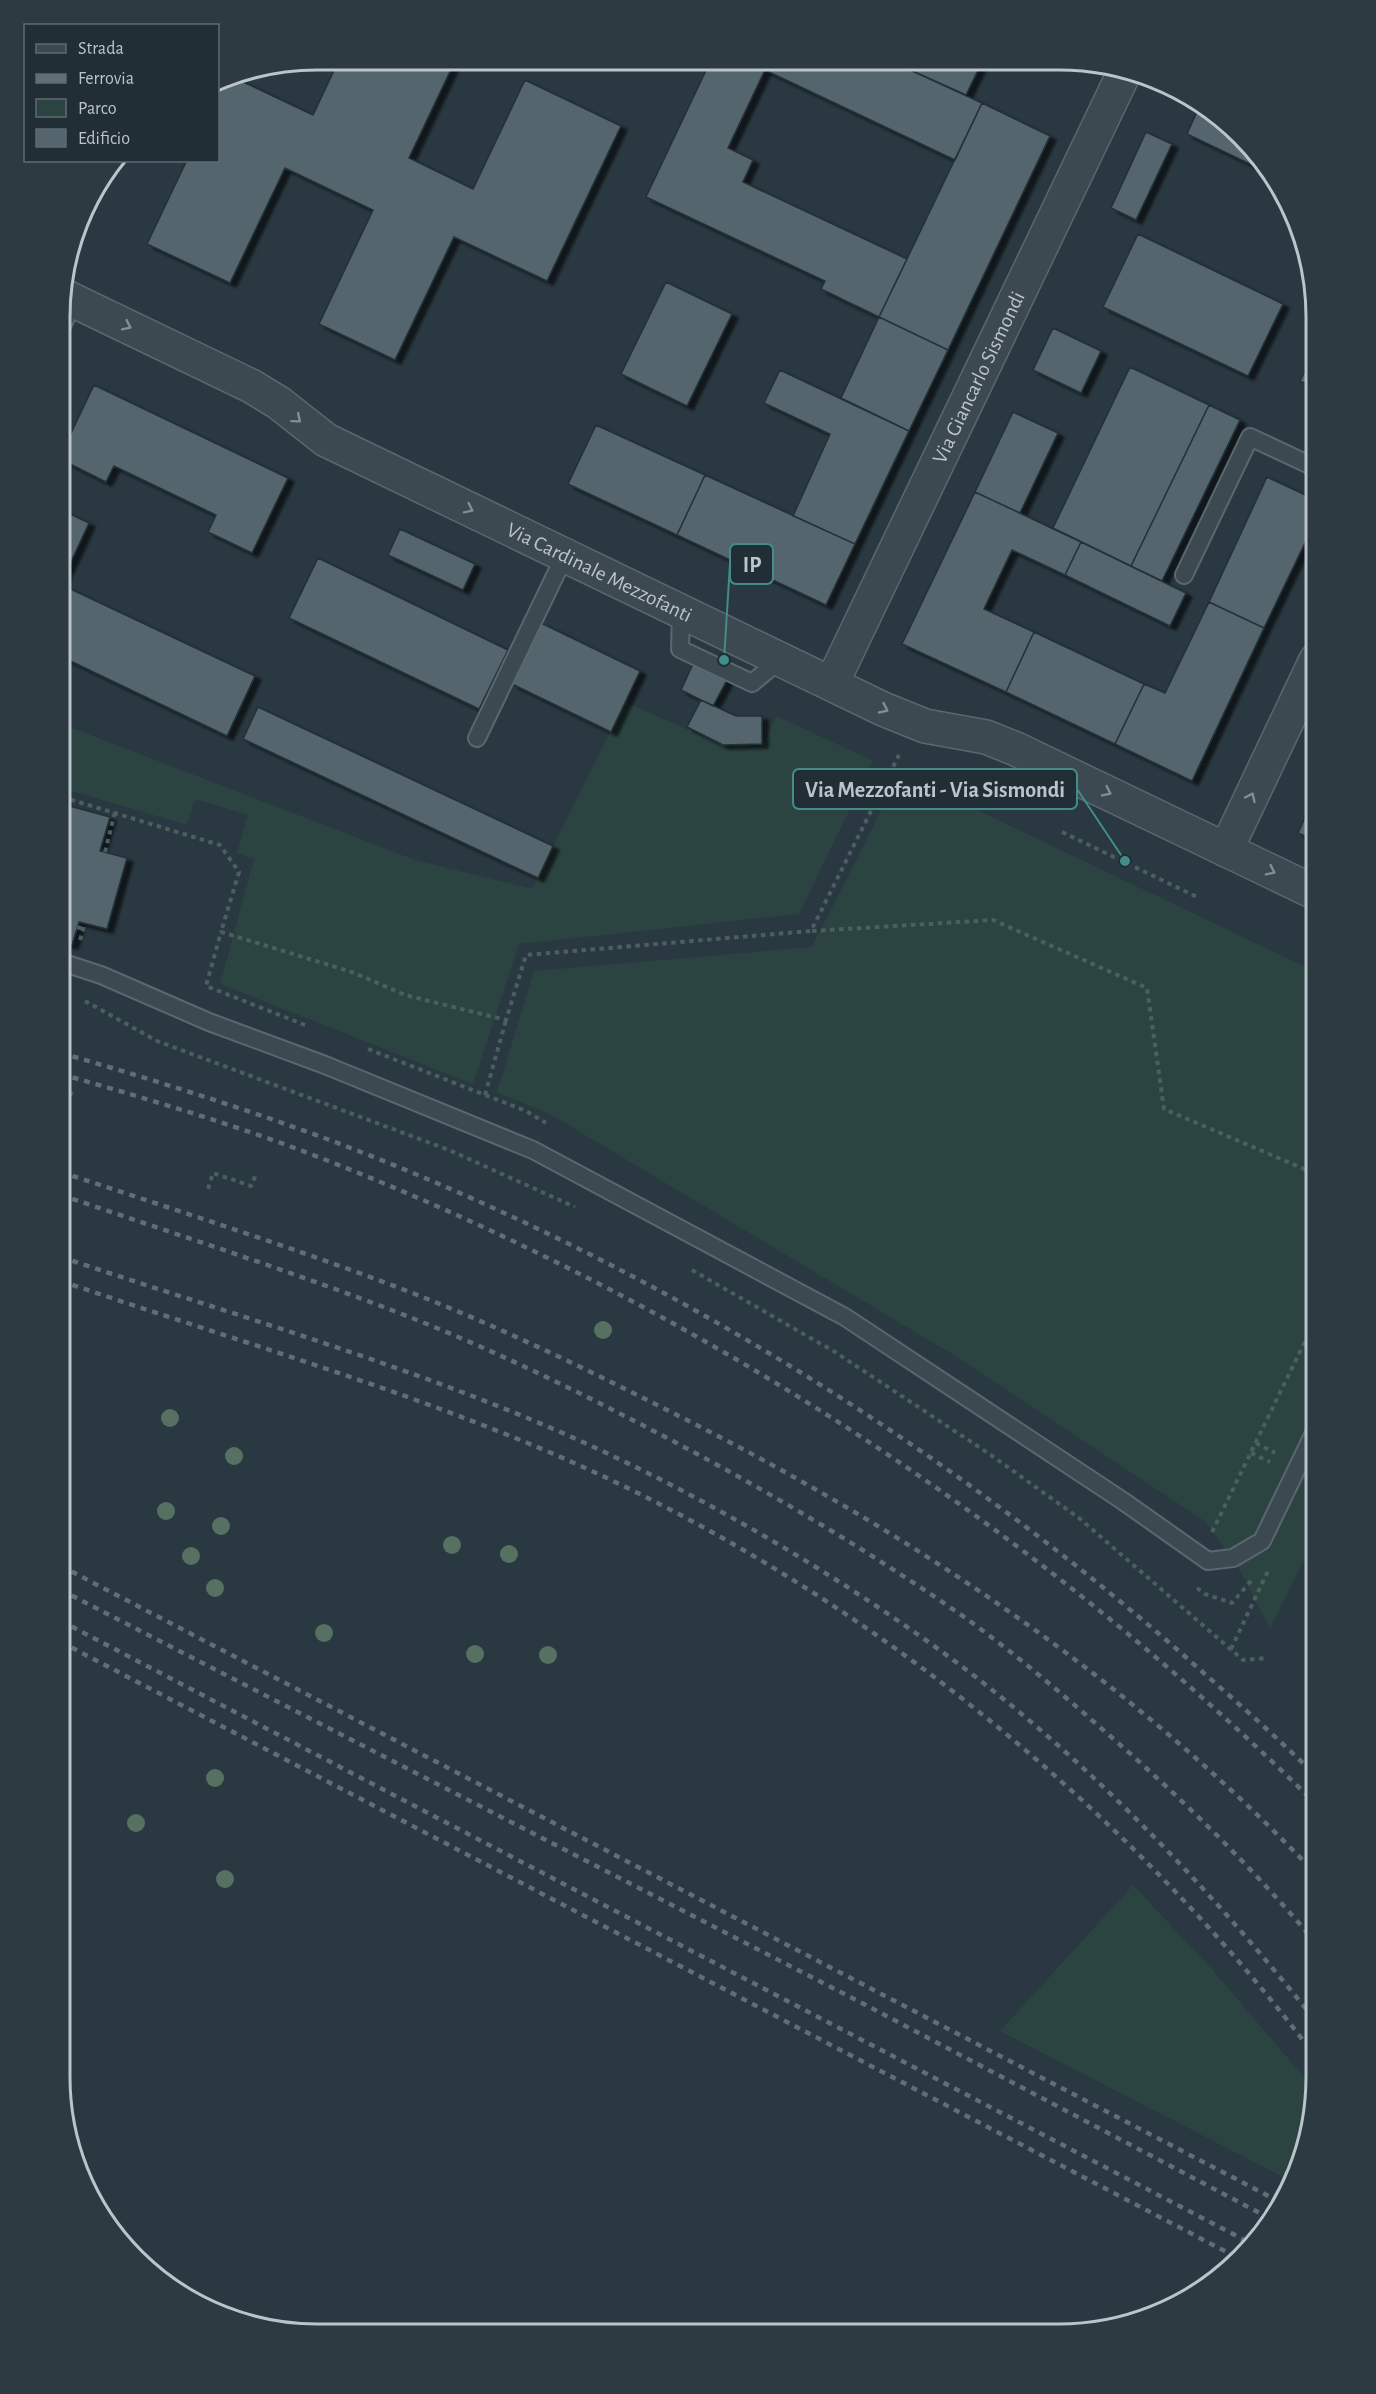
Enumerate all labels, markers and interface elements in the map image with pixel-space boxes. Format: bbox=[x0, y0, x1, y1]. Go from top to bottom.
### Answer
legend bbox=[24, 24, 219, 162]
text: Strada bbox=[78, 40, 124, 58]
text: Ferrovia bbox=[78, 70, 134, 88]
text: Parco bbox=[78, 100, 117, 118]
text: Edificio bbox=[78, 130, 130, 148]
street label: Via Giancarlo Sismondi bbox=[928, 288, 1028, 466]
one-way arrow bbox=[120, 318, 131, 330]
one-way arrow bbox=[291, 411, 302, 422]
one-way arrow bbox=[463, 502, 474, 514]
street label: Via Cardinale Mezzofanti bbox=[503, 518, 696, 626]
callout: IP bbox=[730, 544, 773, 584]
text: IP bbox=[743, 554, 761, 576]
one-way arrow bbox=[878, 701, 889, 713]
callout: Via Mezzofanti - Via Sismondi bbox=[793, 769, 1077, 809]
text: Via Mezzofanti - Via Sismondi bbox=[805, 779, 1065, 801]
one-way arrow bbox=[1101, 785, 1112, 797]
one-way arrow bbox=[1244, 792, 1256, 803]
one-way arrow bbox=[1265, 864, 1276, 876]

